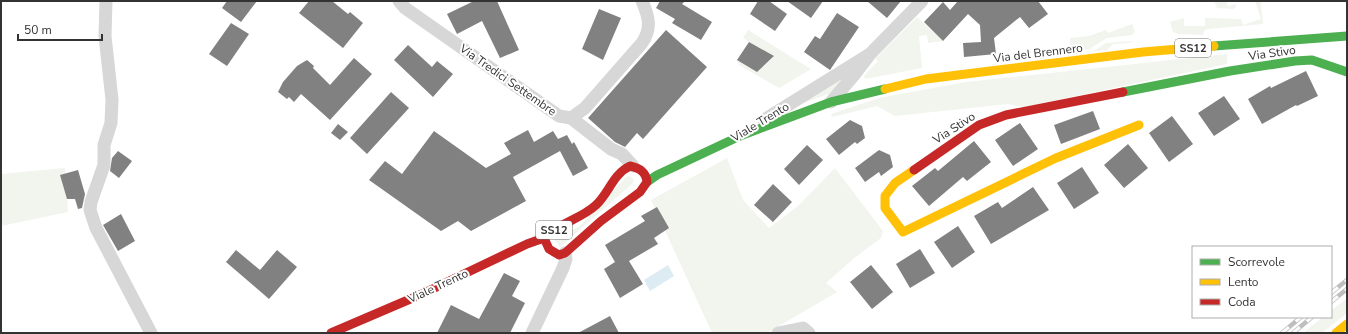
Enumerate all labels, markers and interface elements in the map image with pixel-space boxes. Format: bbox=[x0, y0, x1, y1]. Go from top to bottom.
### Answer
scale bar bbox=[18, 16, 102, 42]
text: 50 m bbox=[24, 22, 52, 38]
road number: SS12 bbox=[1175, 39, 1211, 57]
street label: Via Tredici Settembre bbox=[456, 40, 560, 119]
street label: Via del Brennero bbox=[991, 40, 1084, 67]
street label: Via Stivo bbox=[1246, 42, 1297, 64]
street label: Viale Trento bbox=[727, 98, 792, 146]
street label: Via Stivo bbox=[929, 108, 979, 148]
road number: SS12 bbox=[536, 221, 572, 239]
legend bbox=[1192, 246, 1332, 318]
text: Scorrevole bbox=[1228, 254, 1285, 270]
street label: Viale Trento bbox=[404, 265, 471, 307]
text: Lento bbox=[1228, 274, 1259, 290]
text: Coda bbox=[1228, 294, 1256, 310]

